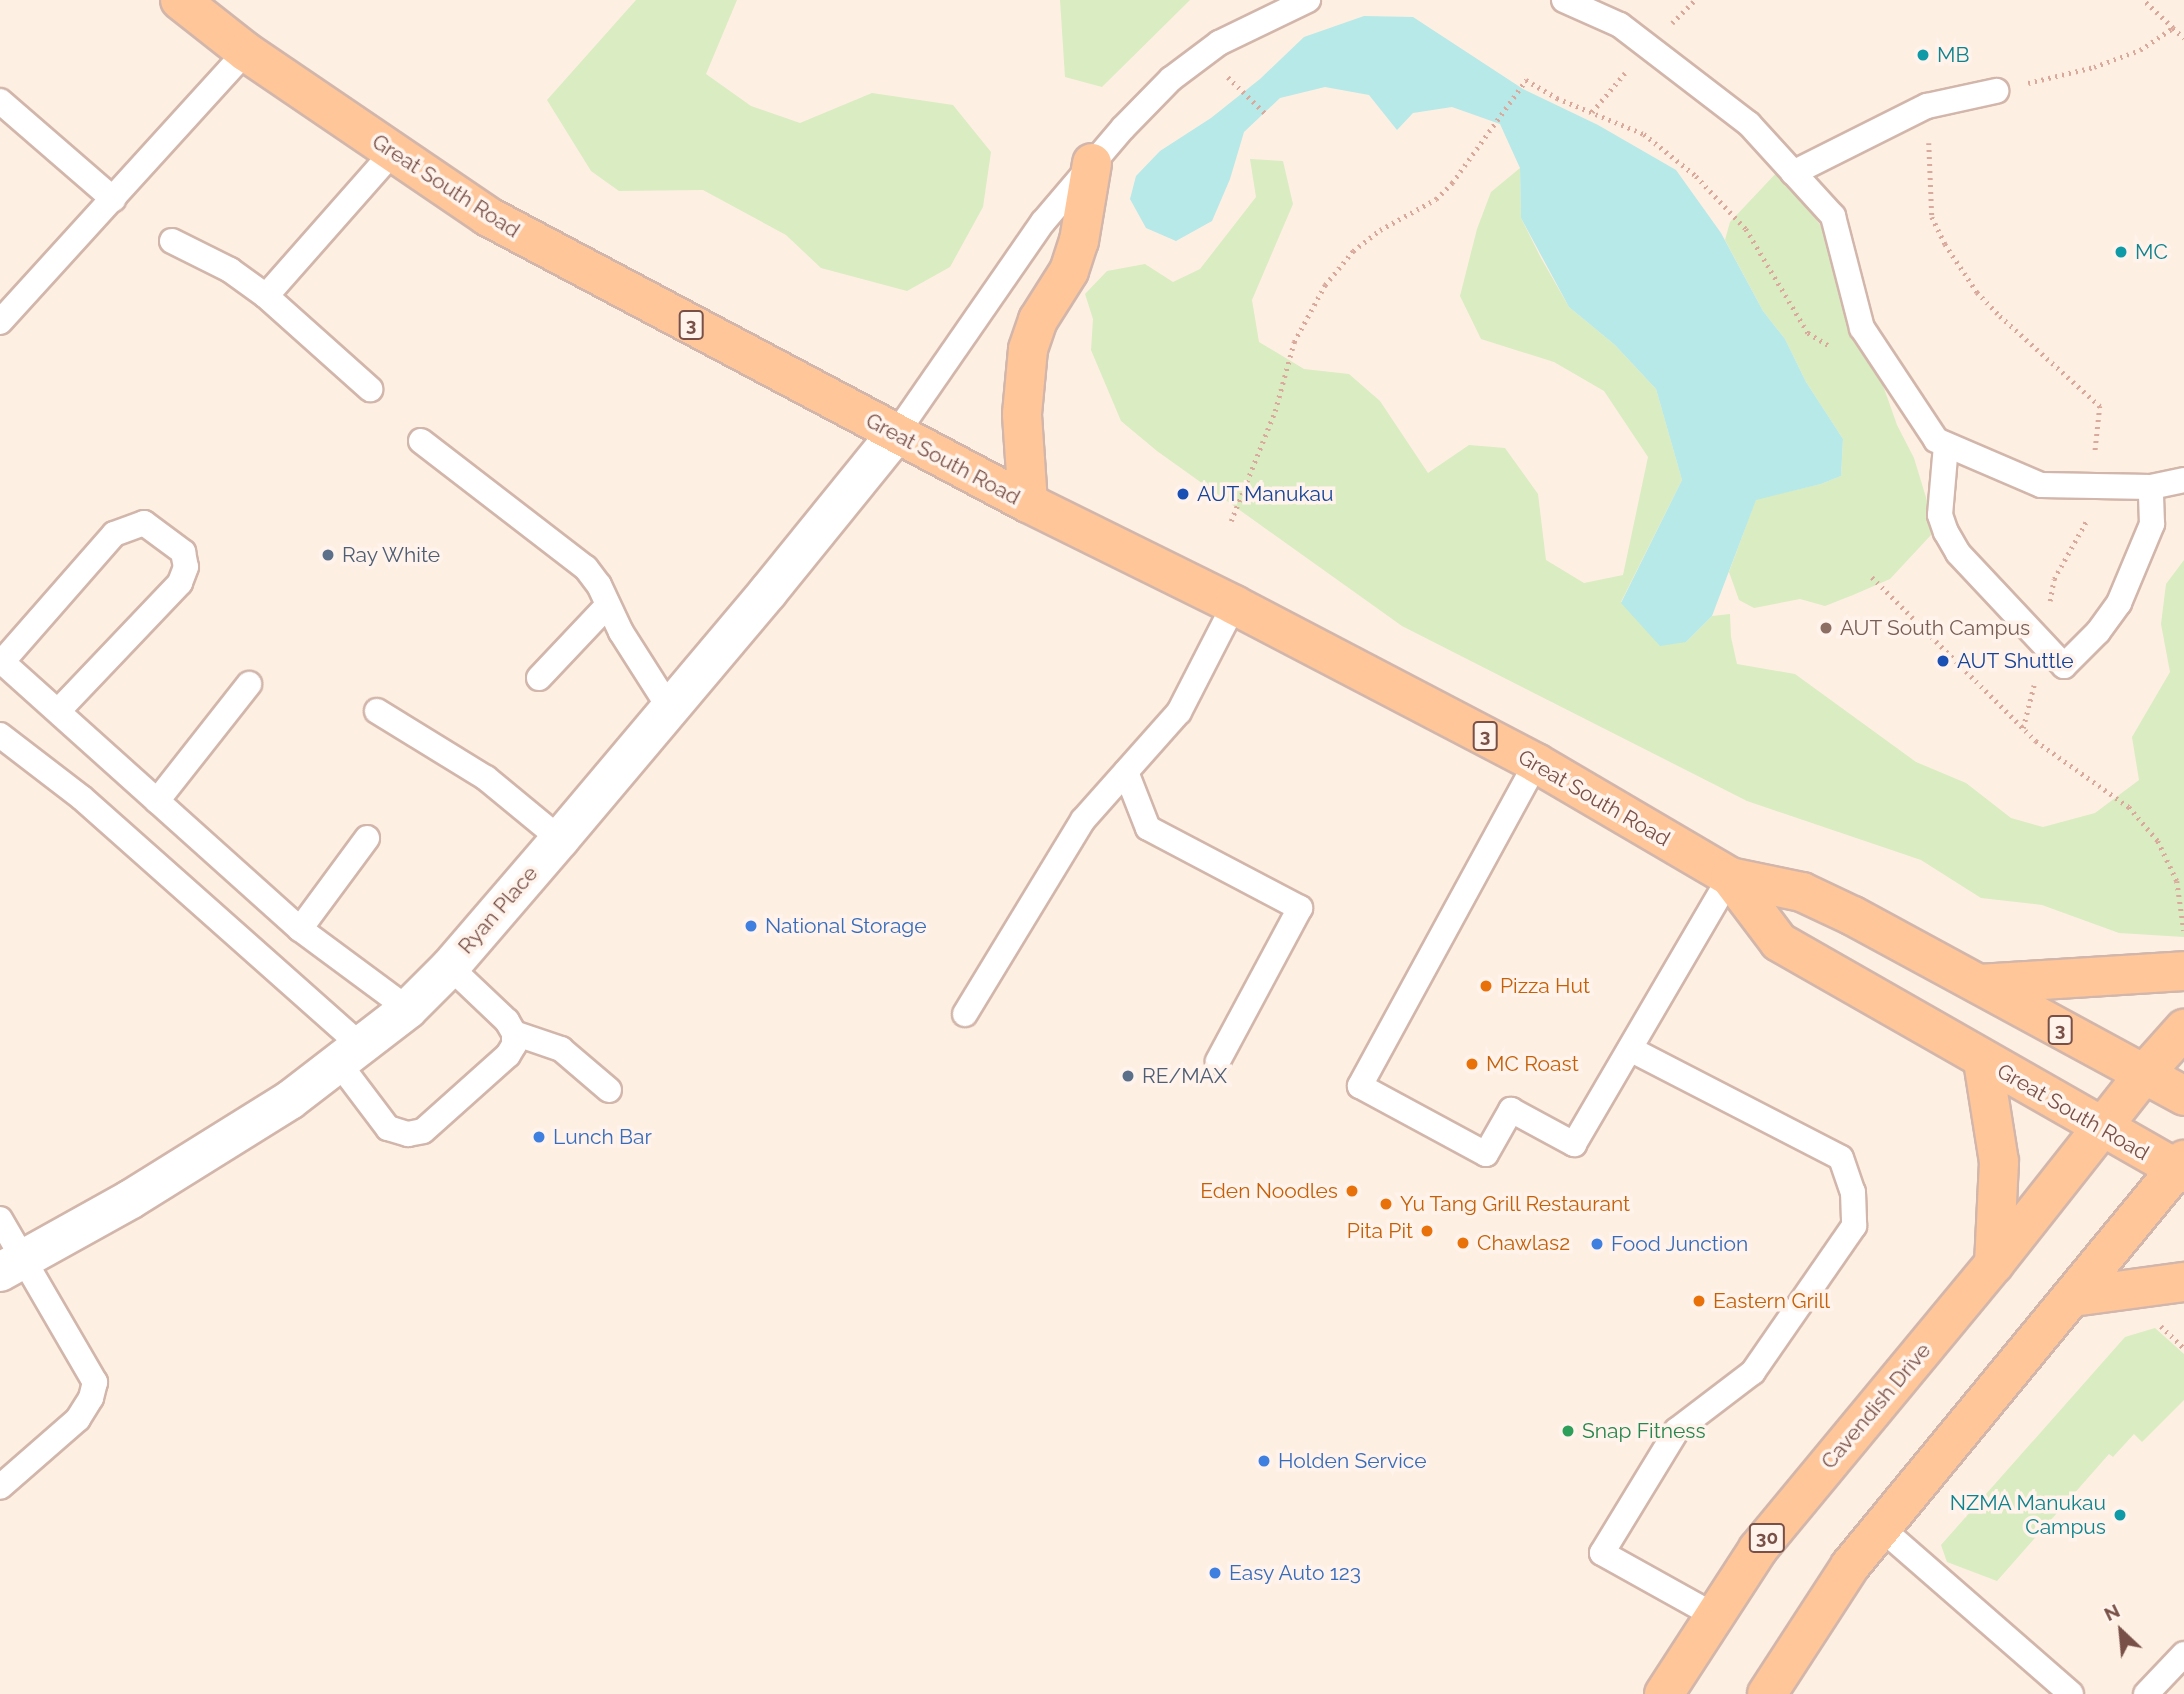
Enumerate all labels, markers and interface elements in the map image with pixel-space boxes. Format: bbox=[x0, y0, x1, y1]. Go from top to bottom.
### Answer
place label: MB bbox=[1937, 42, 1969, 68]
marker: MB bbox=[1915, 47, 1931, 63]
street label: Great South Road bbox=[367, 129, 525, 243]
place label: MC bbox=[2135, 239, 2168, 265]
marker: MC bbox=[2113, 244, 2129, 260]
road number: 3 bbox=[677, 310, 705, 340]
street label: Great South Road bbox=[862, 408, 1024, 510]
place label: AUT Manukau bbox=[1197, 481, 1334, 507]
marker: AUT Manukau bbox=[1175, 486, 1191, 502]
place label: Ray White bbox=[342, 542, 441, 568]
marker: Ray White bbox=[320, 547, 336, 563]
place label: AUT South Campus bbox=[1840, 615, 2031, 641]
marker: AUT South Campus bbox=[1818, 620, 1834, 636]
place label: AUT Shuttle bbox=[1957, 648, 2074, 674]
marker: AUT Shuttle bbox=[1935, 653, 1951, 669]
road number: 3 bbox=[1471, 720, 1499, 751]
street label: Great South Road bbox=[1514, 744, 1674, 852]
street label: Ryan Place bbox=[453, 861, 543, 959]
place label: National Storage bbox=[765, 913, 927, 939]
marker: National Storage bbox=[743, 918, 759, 934]
place label: Pizza Hut bbox=[1500, 973, 1590, 999]
marker: Pizza Hut bbox=[1478, 978, 1494, 994]
road number: 3 bbox=[2046, 1014, 2074, 1046]
place label: MC Roast bbox=[1486, 1051, 1579, 1077]
marker: MC Roast bbox=[1464, 1056, 1480, 1072]
street label: Great South Road bbox=[1993, 1058, 2153, 1166]
place label: RE/MAX bbox=[1142, 1063, 1227, 1089]
marker: RE/MAX bbox=[1120, 1068, 1136, 1084]
place label: Lunch Bar bbox=[553, 1124, 652, 1150]
marker: Lunch Bar bbox=[531, 1129, 547, 1145]
place label: Eden Noodles bbox=[1200, 1178, 1338, 1204]
marker: Eden Noodles bbox=[1344, 1183, 1360, 1199]
place label: Yu Tang Grill Restaurant bbox=[1400, 1191, 1631, 1217]
marker: Yu Tang Grill Restaurant bbox=[1378, 1196, 1394, 1212]
place label: Pita Pit bbox=[1347, 1218, 1413, 1244]
marker: Pita Pit bbox=[1419, 1223, 1435, 1239]
place label: Chawlas2 bbox=[1477, 1230, 1570, 1256]
place label: Food Junction bbox=[1611, 1231, 1749, 1257]
marker: Chawlas2 bbox=[1455, 1235, 1471, 1251]
marker: Food Junction bbox=[1589, 1236, 1605, 1252]
place label: Eastern Grill bbox=[1713, 1288, 1830, 1314]
marker: Eastern Grill bbox=[1691, 1293, 1707, 1309]
street label: Cavendish Drive bbox=[1816, 1338, 1936, 1474]
place label: Snap Fitness bbox=[1582, 1418, 1706, 1444]
marker: Snap Fitness bbox=[1560, 1423, 1576, 1439]
place label: Holden Service bbox=[1278, 1448, 1426, 1474]
marker: Holden Service bbox=[1256, 1453, 1272, 1469]
place label: NZMA Manukau Campus bbox=[1949, 1490, 2106, 1540]
marker: NZMA Manukau Campus bbox=[2112, 1507, 2128, 1523]
road number: 30 bbox=[1748, 1522, 1786, 1554]
place label: Easy Auto 123 bbox=[1229, 1560, 1362, 1586]
marker: Easy Auto 123 bbox=[1207, 1565, 1223, 1581]
north arrow bbox=[2086, 1596, 2156, 1666]
text: N bbox=[2100, 1599, 2123, 1625]

